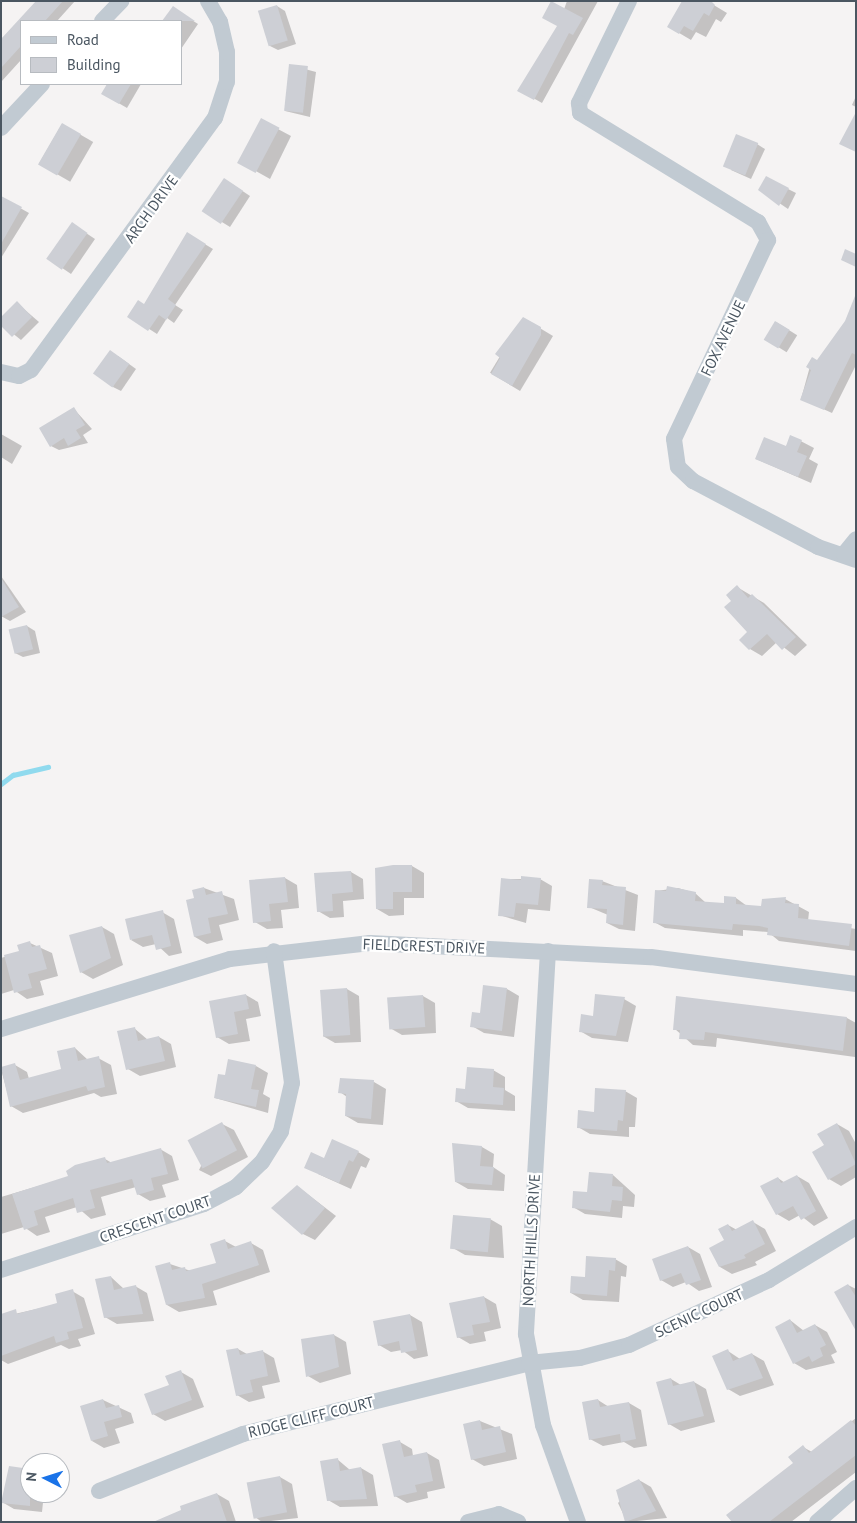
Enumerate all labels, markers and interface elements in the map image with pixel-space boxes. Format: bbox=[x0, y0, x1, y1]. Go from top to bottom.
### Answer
legend bbox=[20, 20, 182, 85]
text: Road bbox=[67, 30, 99, 49]
text: Building bbox=[67, 55, 121, 74]
street label: ARCH DRIVE bbox=[120, 172, 182, 246]
street label: FOX AVENUE bbox=[697, 297, 749, 379]
street label: FIELDCREST DRIVE bbox=[362, 935, 486, 957]
street label: NORTH HILLS DRIVE bbox=[519, 1173, 543, 1307]
street label: CRESCENT COURT bbox=[97, 1191, 213, 1247]
street label: SCENIC COURT bbox=[652, 1285, 746, 1341]
street label: RIDGE CLIFF COURT bbox=[246, 1393, 376, 1441]
north arrow bbox=[20, 1453, 70, 1503]
text: N bbox=[22, 1471, 40, 1482]

